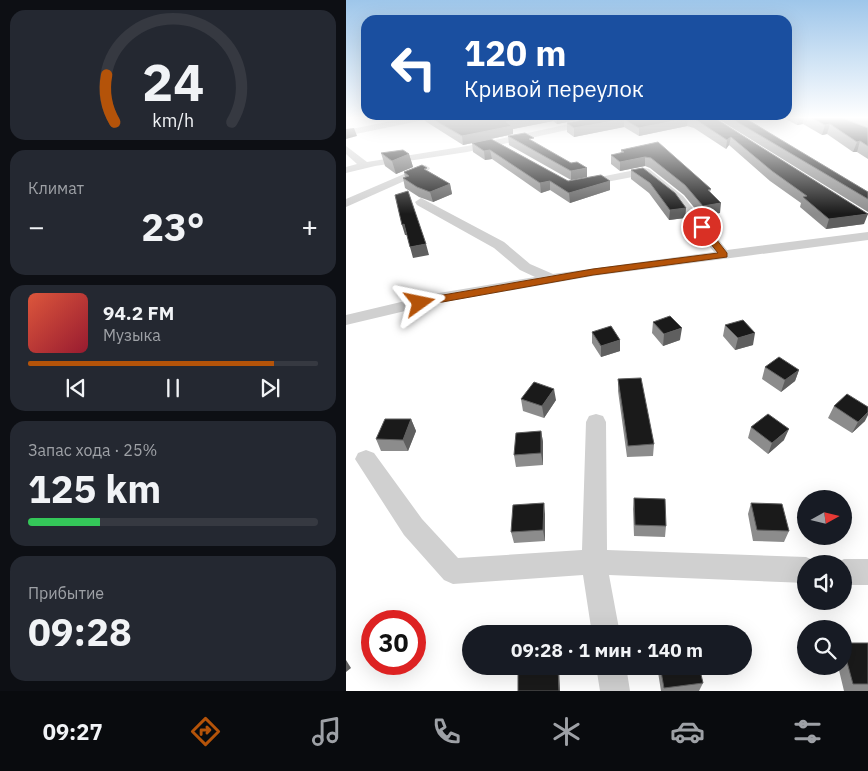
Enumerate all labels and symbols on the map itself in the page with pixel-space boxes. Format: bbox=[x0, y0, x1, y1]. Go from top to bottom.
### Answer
pin bbox=[681, 206, 723, 248]
position arrow bbox=[393, 276, 445, 328]
north arrow bbox=[797, 490, 852, 545]
speed limit sign: 30 bbox=[361, 610, 426, 675]

